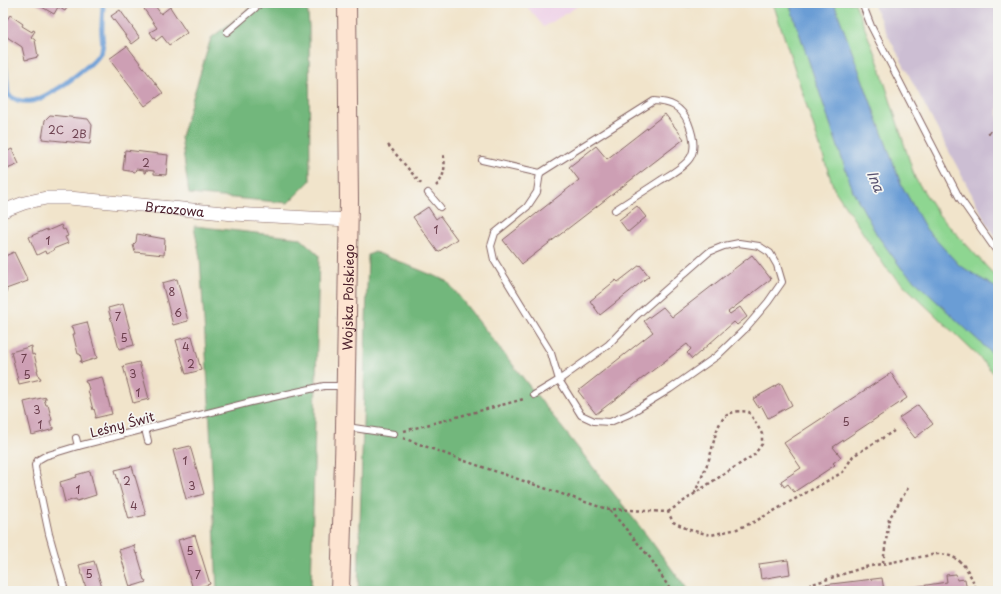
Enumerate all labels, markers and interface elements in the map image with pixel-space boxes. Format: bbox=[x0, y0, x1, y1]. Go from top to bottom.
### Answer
house number: 2C bbox=[48, 121, 64, 138]
house number: 2B bbox=[71, 125, 87, 142]
house number: 2 bbox=[142, 154, 150, 171]
water label: Ina bbox=[862, 167, 890, 196]
street label: Brzozowa bbox=[144, 196, 206, 221]
house number: 1 bbox=[434, 221, 439, 238]
house number: 1 bbox=[46, 232, 51, 249]
street label: Wojska Polskiego bbox=[337, 244, 358, 350]
house number: 8 bbox=[169, 283, 176, 300]
house number: 6 bbox=[174, 304, 182, 321]
house number: 7 bbox=[115, 308, 121, 325]
house number: 5 bbox=[120, 329, 128, 346]
house number: 4 bbox=[182, 338, 190, 355]
house number: 7 bbox=[21, 350, 27, 367]
house number: 2 bbox=[187, 355, 195, 372]
house number: 3 bbox=[129, 365, 137, 382]
house number: 5 bbox=[23, 366, 31, 383]
house number: 1 bbox=[136, 384, 141, 401]
house number: 3 bbox=[33, 401, 41, 418]
street label: Leśny Świt bbox=[88, 406, 156, 442]
house number: 5 bbox=[842, 413, 850, 430]
house number: 1 bbox=[38, 416, 43, 433]
house number: 1 bbox=[183, 452, 188, 469]
house number: 2 bbox=[123, 472, 131, 489]
house number: 3 bbox=[188, 477, 196, 494]
house number: 1 bbox=[76, 481, 81, 498]
house number: 4 bbox=[130, 497, 138, 514]
house number: 5 bbox=[186, 542, 194, 559]
house number: 5 bbox=[85, 565, 93, 582]
house number: 7 bbox=[195, 566, 201, 583]

